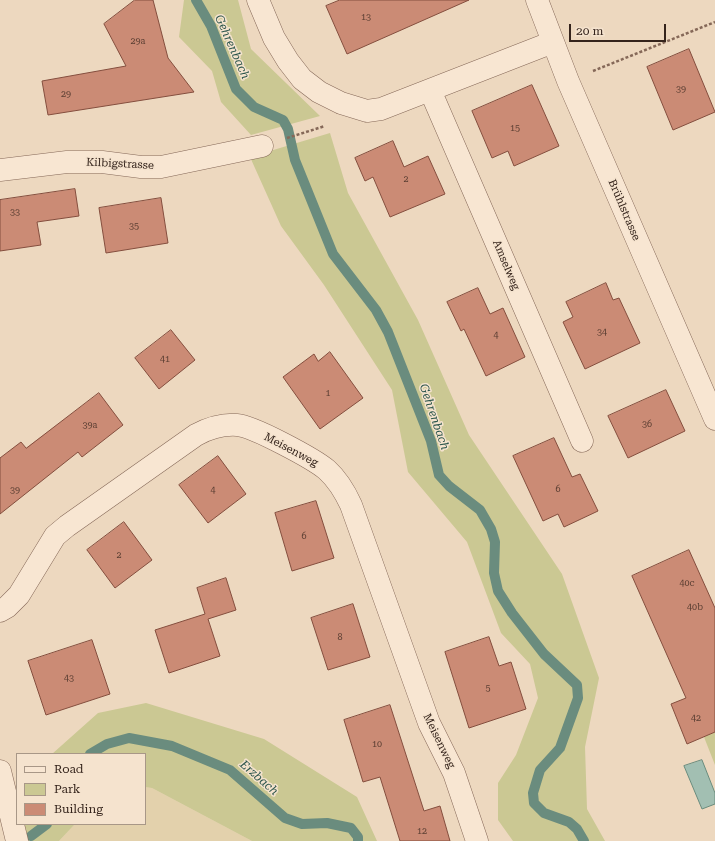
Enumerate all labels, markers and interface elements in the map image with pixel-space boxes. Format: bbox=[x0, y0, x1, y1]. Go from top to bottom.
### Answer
house number: 13 bbox=[361, 12, 371, 22]
water label: Gehrenbach bbox=[211, 13, 253, 81]
scale bar bbox=[571, 16, 668, 42]
text: 20 m bbox=[576, 24, 603, 38]
house number: 29a bbox=[131, 36, 145, 46]
house number: 39 bbox=[676, 84, 686, 94]
house number: 29 bbox=[61, 89, 71, 99]
house number: 15 bbox=[510, 123, 520, 133]
street label: Kilbigstrasse bbox=[86, 156, 154, 172]
house number: 2 bbox=[403, 174, 409, 184]
street label: Brühlstrasse bbox=[605, 177, 643, 243]
house number: 33 bbox=[10, 207, 20, 217]
house number: 35 bbox=[129, 221, 139, 231]
street label: Amselweg bbox=[490, 238, 522, 292]
house number: 34 bbox=[597, 327, 607, 337]
house number: 4 bbox=[493, 330, 499, 340]
house number: 41 bbox=[160, 354, 170, 364]
water label: Gehrenbach bbox=[416, 382, 452, 452]
house number: 1 bbox=[325, 388, 331, 398]
house number: 36 bbox=[642, 419, 652, 429]
house number: 39a bbox=[83, 420, 97, 430]
street label: Meisenweg bbox=[262, 430, 320, 470]
house number: 6 bbox=[555, 484, 561, 494]
house number: 39 bbox=[10, 485, 20, 495]
house number: 4 bbox=[210, 485, 216, 495]
house number: 6 bbox=[301, 531, 307, 541]
house number: 2 bbox=[116, 550, 122, 560]
house number: 40c bbox=[679, 578, 695, 588]
house number: 40b bbox=[687, 602, 703, 612]
house number: 8 bbox=[337, 632, 343, 642]
house number: 43 bbox=[64, 673, 74, 683]
house number: 5 bbox=[485, 683, 491, 693]
street label: Meisenweg bbox=[420, 711, 458, 771]
house number: 42 bbox=[691, 713, 701, 723]
house number: 10 bbox=[372, 739, 382, 749]
legend bbox=[16, 753, 146, 825]
water label: Erzbach bbox=[237, 757, 281, 799]
text: Road bbox=[54, 762, 83, 776]
text: Park bbox=[54, 782, 80, 796]
text: Building bbox=[54, 802, 103, 816]
house number: 12 bbox=[417, 826, 427, 836]

